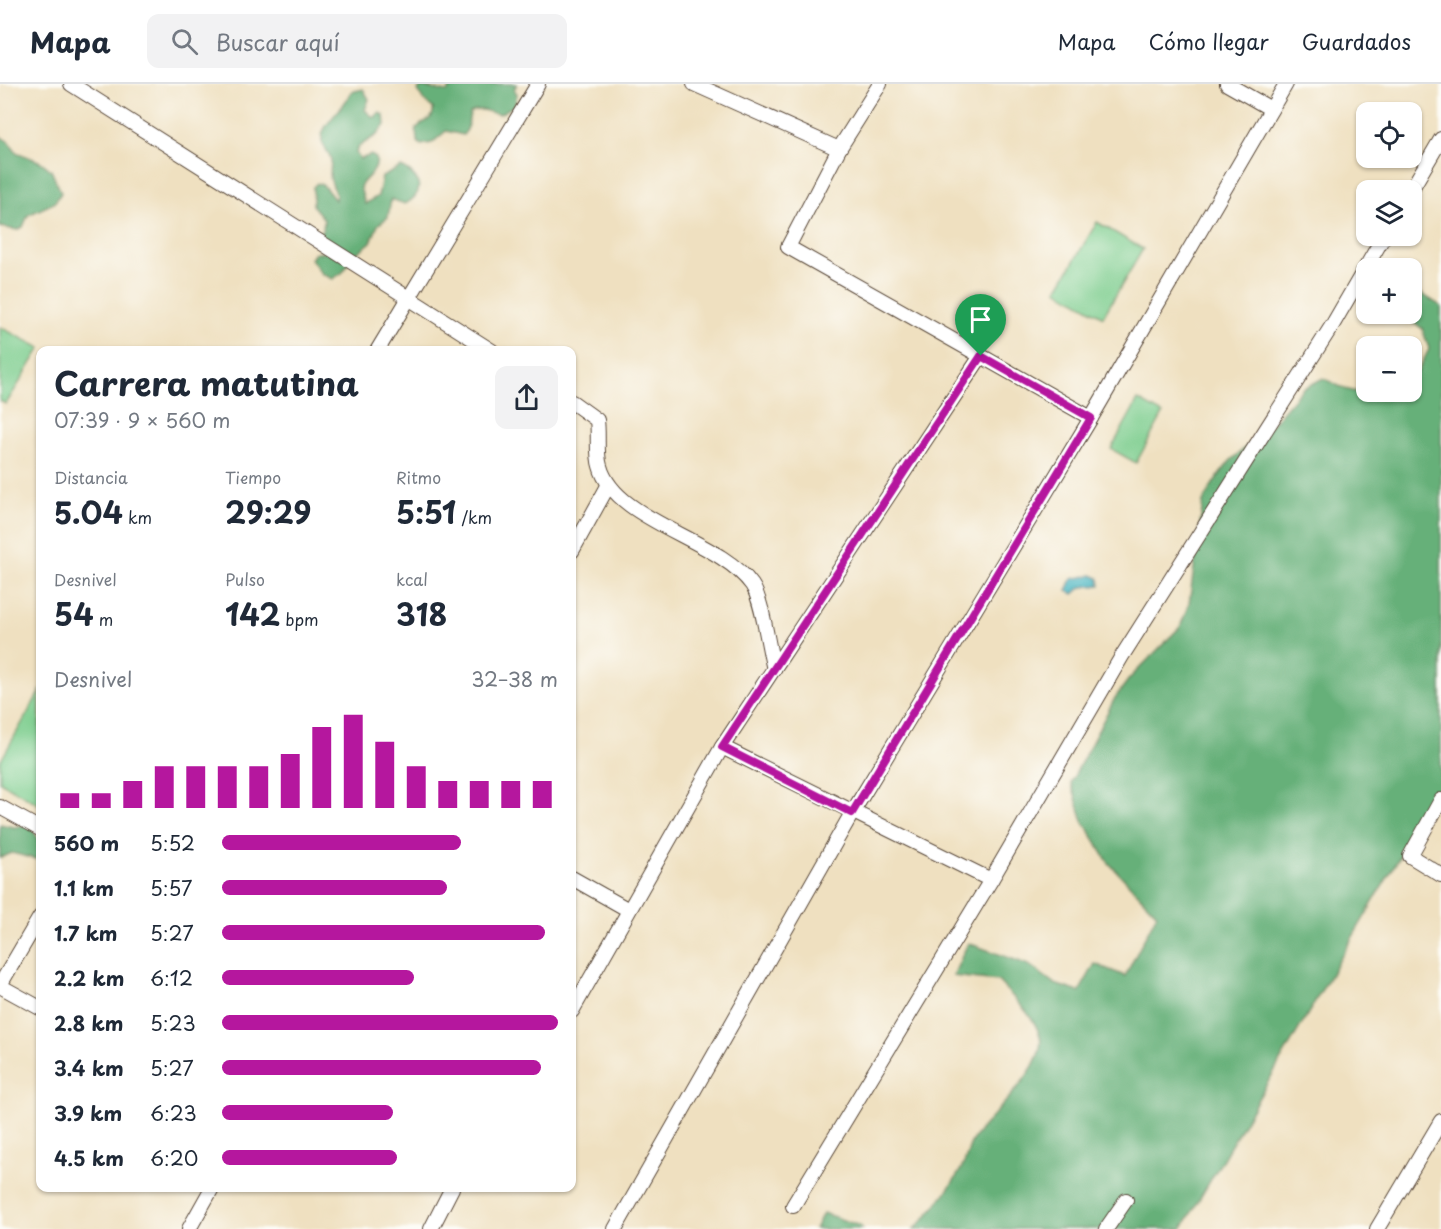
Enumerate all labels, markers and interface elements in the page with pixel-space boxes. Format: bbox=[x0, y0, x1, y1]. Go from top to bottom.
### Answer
search box bbox=[147, 14, 567, 68]
text: Mapa bbox=[30, 20, 111, 63]
icon: search bbox=[168, 25, 201, 58]
text: Buscar aquí bbox=[216, 25, 340, 58]
text: Mapa bbox=[1058, 25, 1116, 57]
text: Cómo llegar bbox=[1149, 25, 1269, 57]
text: Guardados bbox=[1302, 25, 1411, 57]
map controls bbox=[1356, 102, 1422, 402]
button: locate bbox=[1356, 102, 1422, 168]
button: layers bbox=[1356, 180, 1422, 246]
button: + bbox=[1356, 258, 1422, 324]
pin bbox=[955, 294, 1006, 356]
icon: arrive bbox=[964, 303, 997, 336]
button: − bbox=[1356, 336, 1422, 402]
text: Carrera matutina bbox=[54, 357, 359, 407]
button: share bbox=[495, 366, 558, 429]
text: 07:39 · 9 × 560 m bbox=[54, 405, 231, 435]
text: Distancia bbox=[54, 465, 128, 489]
text: Tiempo bbox=[225, 465, 281, 489]
text: Ritmo bbox=[396, 465, 441, 489]
text: 5.04 bbox=[54, 489, 123, 534]
text: 29:29 bbox=[225, 489, 311, 534]
text: 5:51 bbox=[396, 489, 456, 534]
text: km bbox=[123, 505, 152, 529]
text: /km bbox=[456, 505, 492, 529]
text: Desnivel bbox=[54, 567, 116, 591]
text: Pulso bbox=[225, 567, 265, 591]
text: kcal bbox=[396, 567, 428, 591]
text: 54 bbox=[54, 591, 94, 636]
text: 142 bbox=[225, 591, 280, 636]
text: 318 bbox=[396, 591, 447, 636]
text: m bbox=[94, 607, 113, 631]
text: bpm bbox=[280, 607, 319, 631]
text: Desnivel bbox=[54, 664, 132, 694]
text: 32–38 m bbox=[471, 664, 558, 694]
text: 560 m bbox=[54, 828, 119, 858]
text: 5:52 bbox=[150, 828, 195, 858]
text: 1.1 km bbox=[54, 873, 114, 903]
text: 5:57 bbox=[150, 873, 193, 903]
text: 1.7 km bbox=[54, 918, 117, 948]
text: 5:27 bbox=[150, 918, 194, 948]
text: 2.2 km bbox=[54, 963, 124, 993]
text: 6:12 bbox=[150, 963, 193, 993]
text: 2.8 km bbox=[54, 1008, 123, 1038]
text: 5:23 bbox=[150, 1008, 196, 1038]
text: 3.4 km bbox=[54, 1053, 124, 1083]
text: 5:27 bbox=[150, 1053, 194, 1083]
text: 3.9 km bbox=[54, 1098, 122, 1128]
text: 6:23 bbox=[150, 1098, 197, 1128]
text: 4.5 km bbox=[54, 1143, 124, 1173]
text: 6:20 bbox=[150, 1143, 198, 1173]

